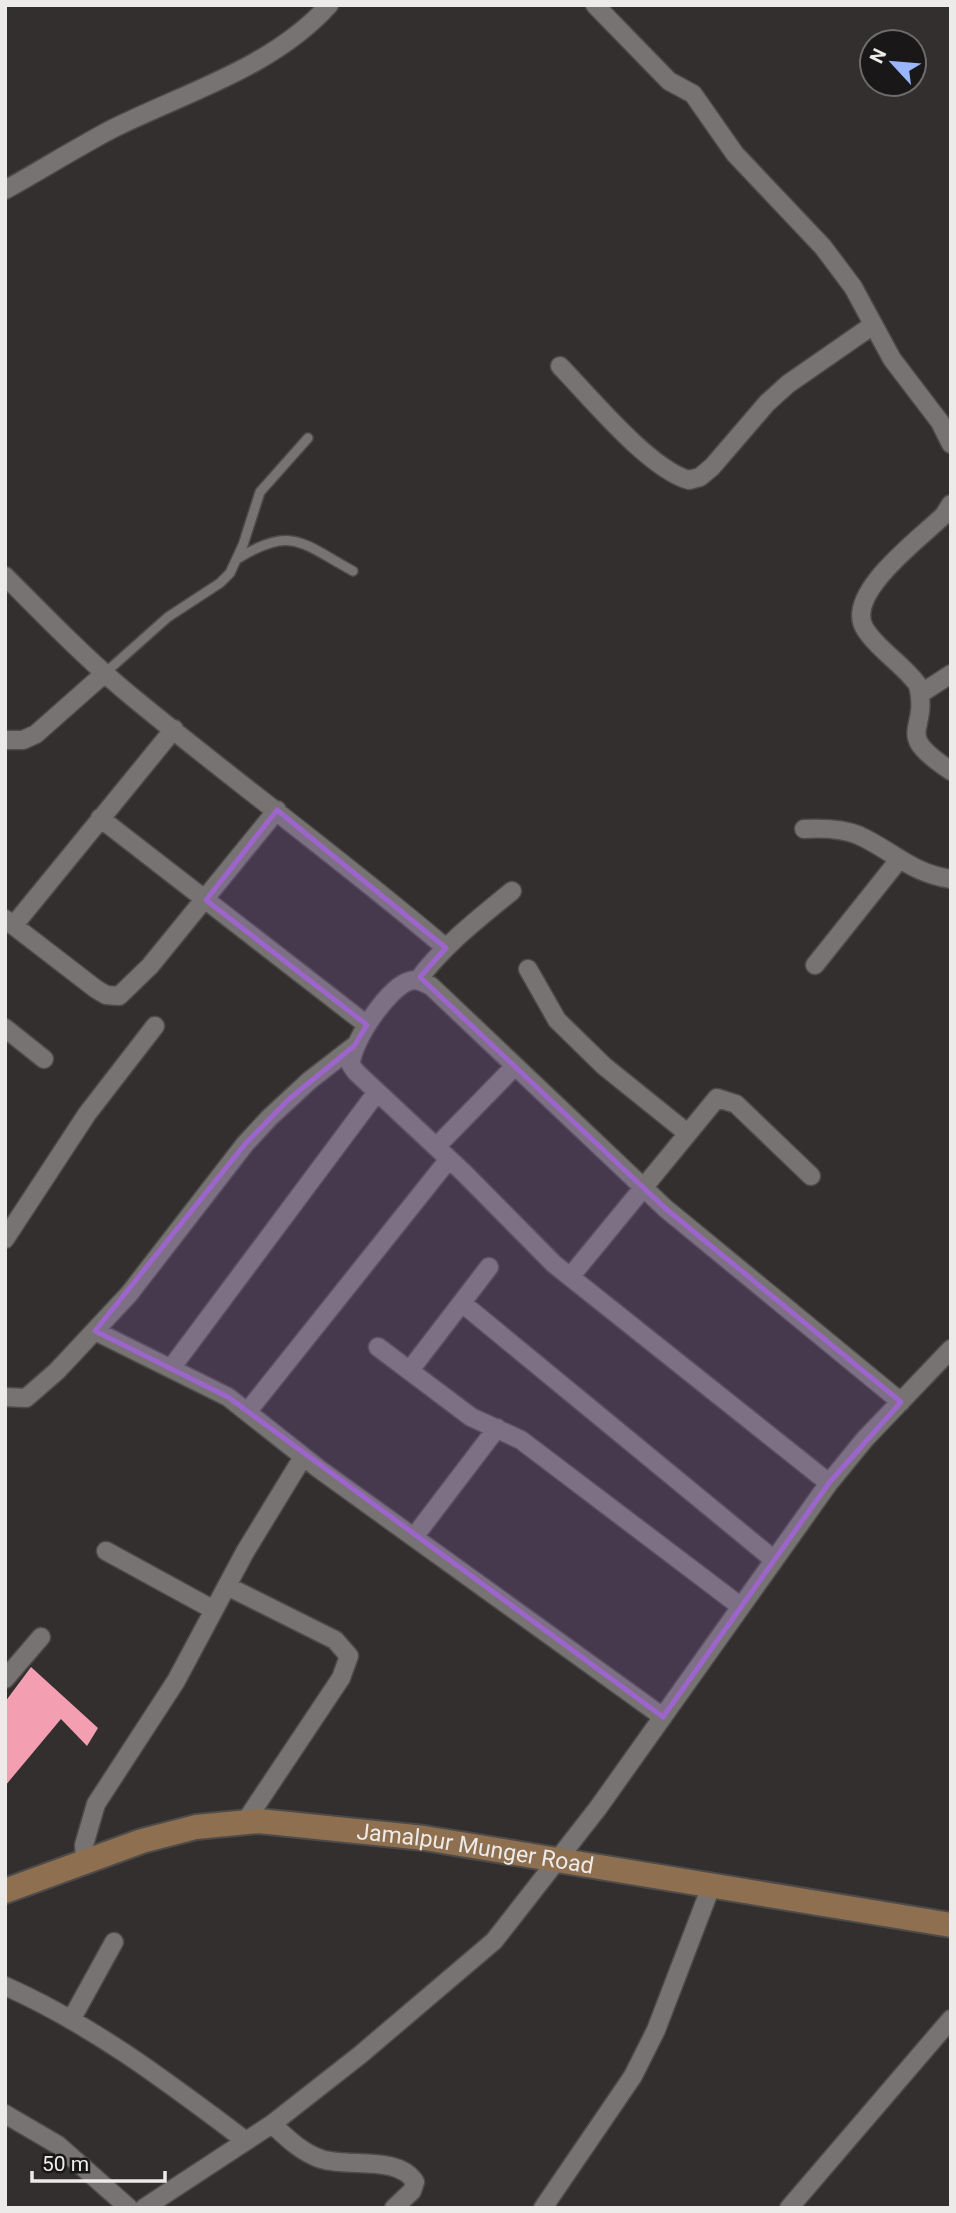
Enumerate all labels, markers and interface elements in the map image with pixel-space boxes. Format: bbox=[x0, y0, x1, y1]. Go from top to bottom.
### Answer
north arrow bbox=[858, 28, 928, 98]
text: N bbox=[865, 45, 891, 67]
street label: Jamalpur Munger Road bbox=[355, 1818, 596, 1880]
scale bar bbox=[32, 2140, 164, 2184]
text: 50 m bbox=[42, 2152, 89, 2176]

